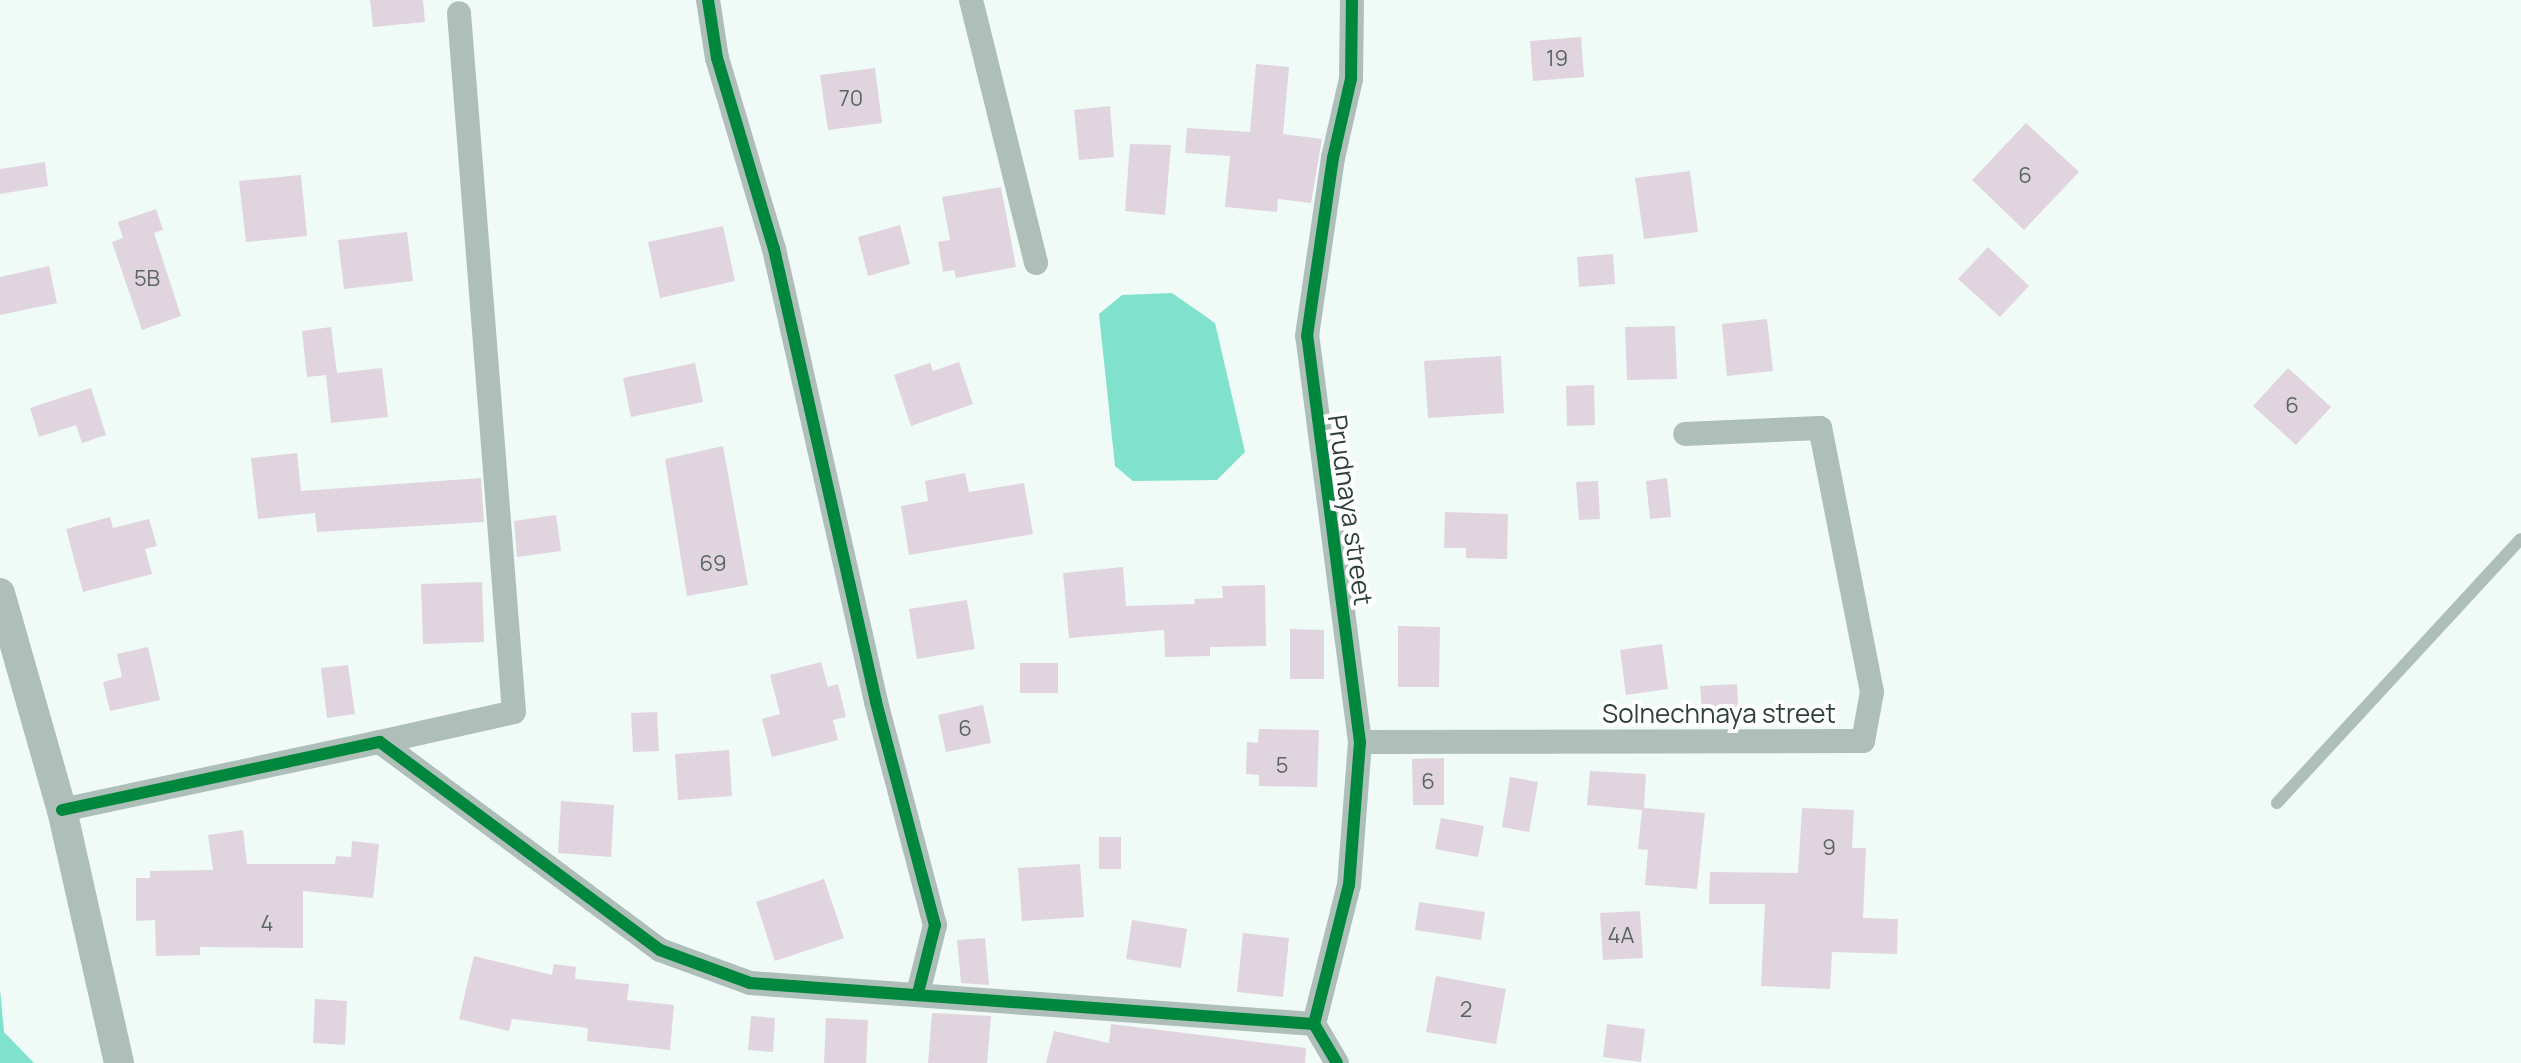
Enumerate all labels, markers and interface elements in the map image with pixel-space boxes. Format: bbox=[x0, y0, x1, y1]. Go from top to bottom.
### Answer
house number: 19 bbox=[1546, 46, 1568, 72]
house number: 70 bbox=[839, 86, 863, 112]
house number: 6 bbox=[2018, 163, 2032, 189]
house number: 5В bbox=[134, 266, 160, 292]
house number: 6 bbox=[2285, 393, 2299, 419]
street label: Prudnaya street bbox=[1321, 413, 1379, 607]
house number: 69 bbox=[699, 551, 727, 577]
street label: Solnechnaya street bbox=[1602, 698, 1836, 730]
house number: 6 bbox=[958, 716, 972, 742]
house number: 5 bbox=[1276, 753, 1288, 779]
house number: 6 bbox=[1421, 769, 1435, 795]
house number: 9 bbox=[1822, 835, 1836, 861]
house number: 4 bbox=[261, 911, 273, 937]
house number: 4А bbox=[1607, 923, 1635, 949]
house number: 2 bbox=[1460, 997, 1472, 1023]

